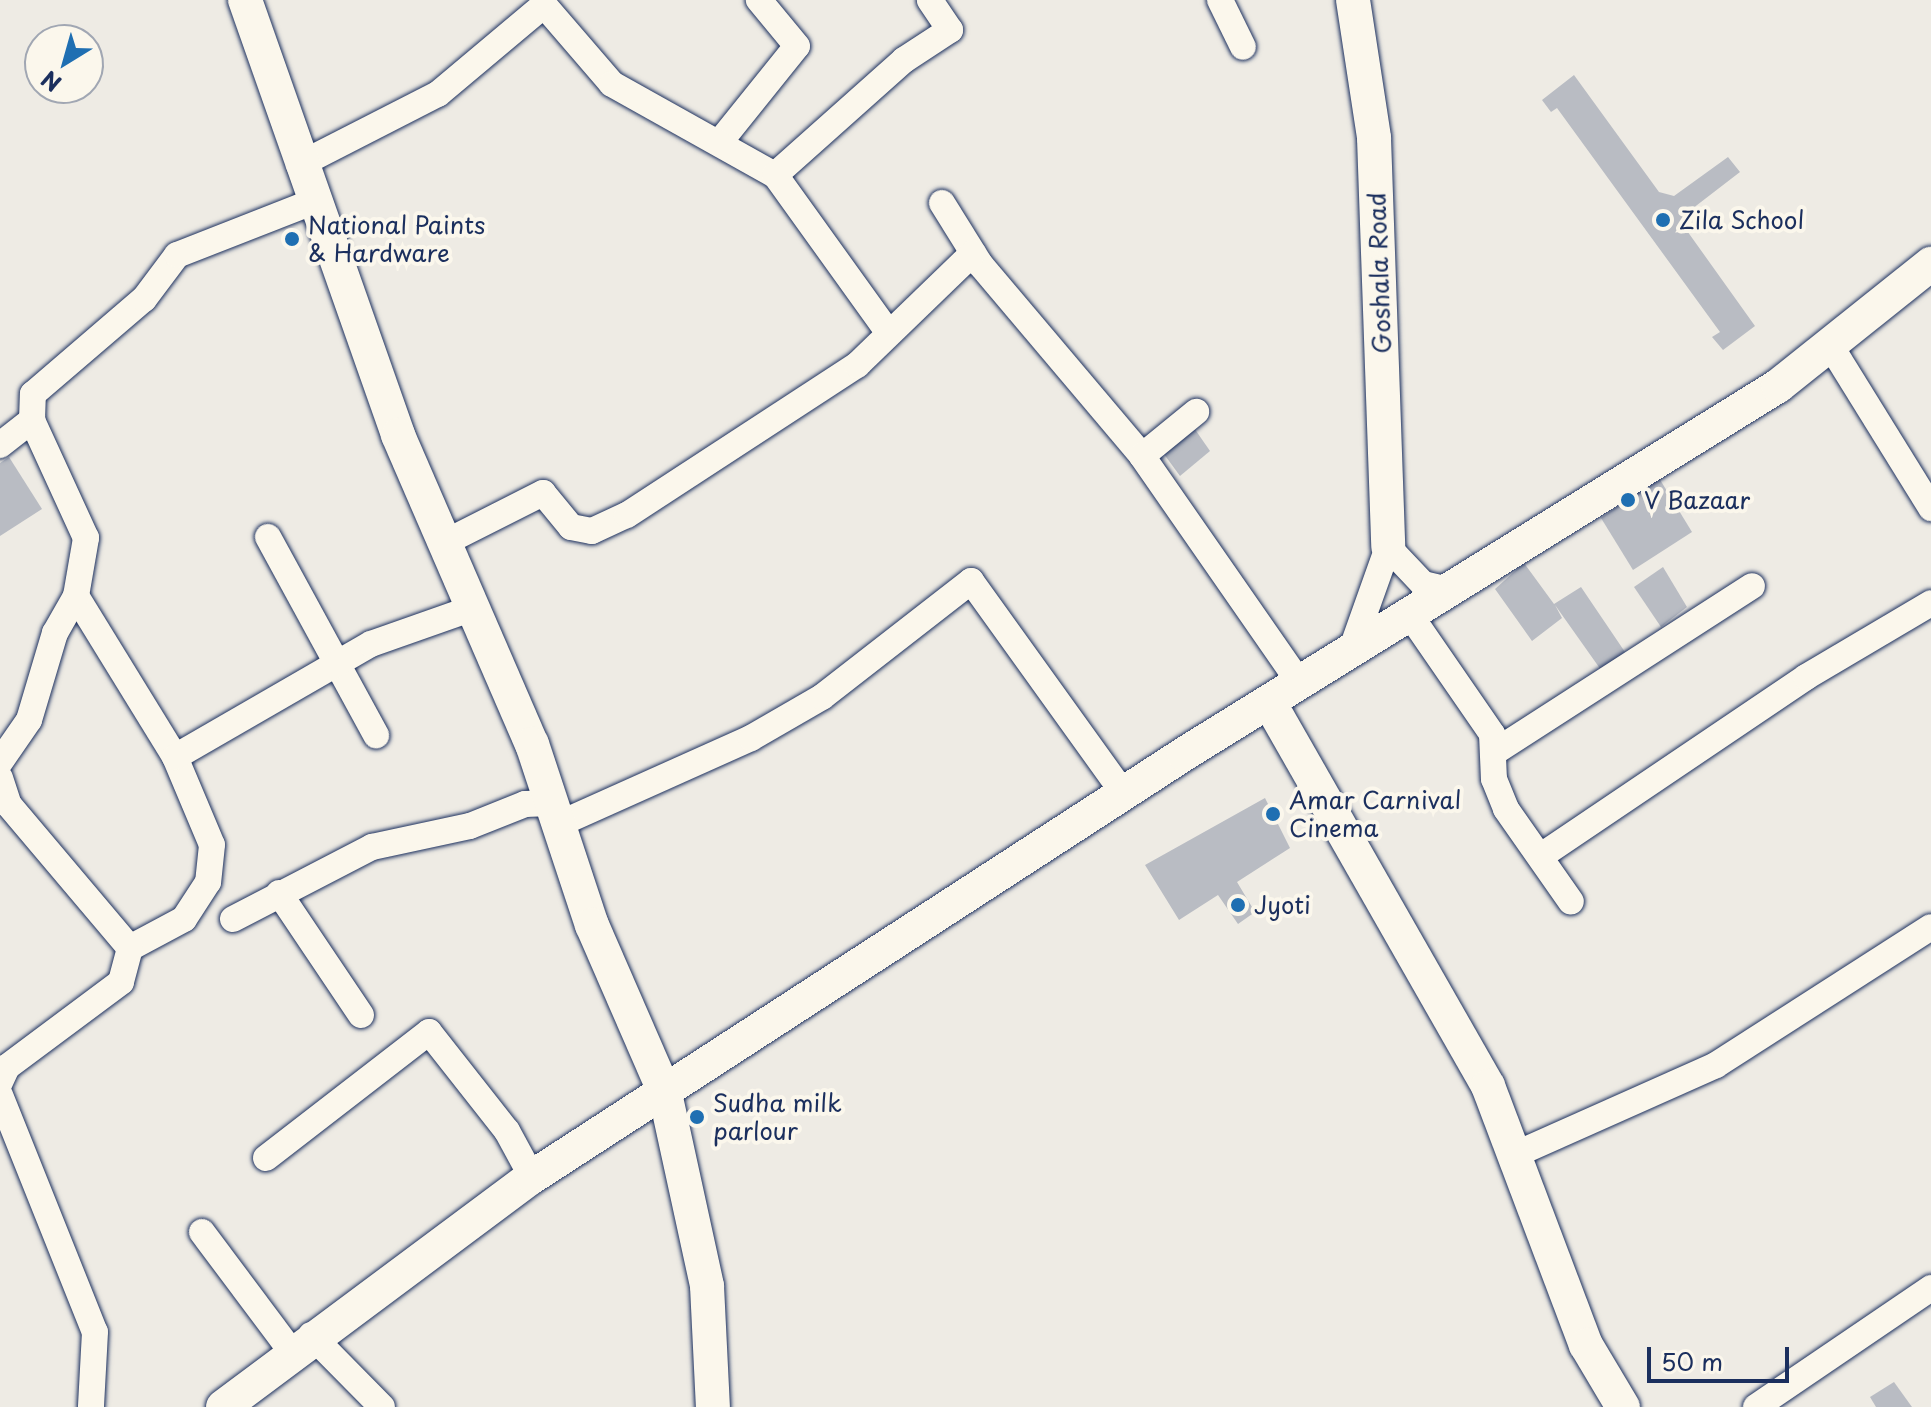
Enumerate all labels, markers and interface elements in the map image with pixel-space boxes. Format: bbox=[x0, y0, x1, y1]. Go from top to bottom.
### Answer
north arrow bbox=[24, 24, 104, 104]
text: N bbox=[34, 64, 67, 100]
street label: Goshala Road bbox=[1362, 191, 1396, 355]
place label: Zila School bbox=[1679, 206, 1806, 234]
place label: National Paints & Hardware bbox=[308, 211, 485, 267]
marker: Zila School bbox=[1654, 211, 1672, 229]
marker: National Paints & Hardware bbox=[283, 230, 301, 248]
place label: V Bazaar bbox=[1644, 486, 1752, 514]
marker: V Bazaar bbox=[1619, 491, 1637, 509]
place label: Amar Carnival Cinema bbox=[1289, 786, 1461, 842]
marker: Amar Carnival Cinema bbox=[1264, 805, 1282, 823]
place label: Jyoti bbox=[1254, 891, 1311, 919]
marker: Jyoti bbox=[1229, 896, 1247, 914]
place label: Sudha milk parlour bbox=[713, 1089, 841, 1145]
marker: Sudha milk parlour bbox=[688, 1108, 706, 1126]
scale bar bbox=[1651, 1331, 1793, 1381]
text: 50 m bbox=[1661, 1343, 1723, 1379]

